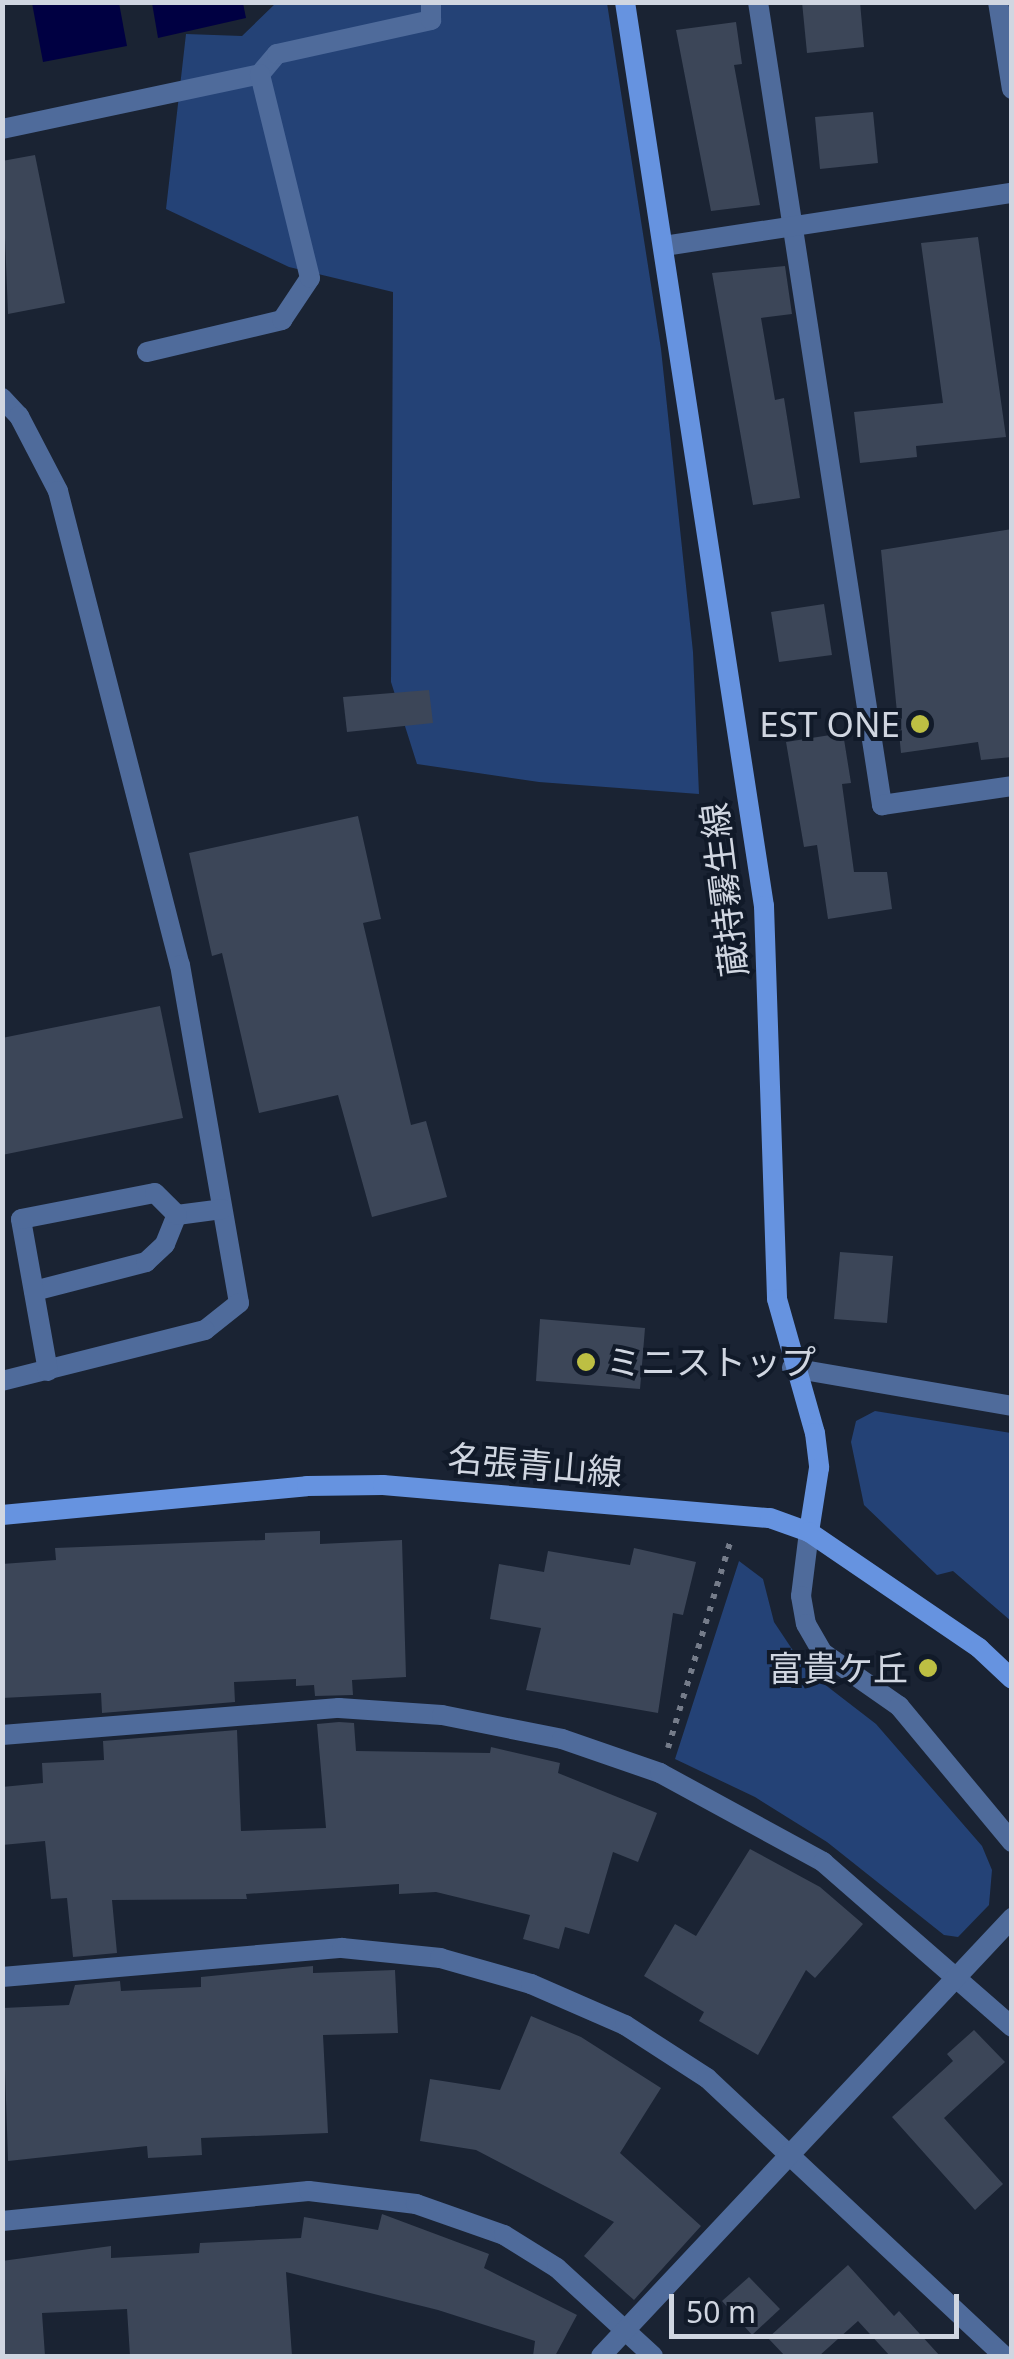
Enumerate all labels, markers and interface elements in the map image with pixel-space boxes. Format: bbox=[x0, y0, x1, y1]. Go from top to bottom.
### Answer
place label: EST ONE bbox=[759, 703, 900, 745]
marker: EST ONE bbox=[909, 713, 931, 735]
street label: 蔵持霧生線 bbox=[692, 801, 756, 979]
place label: ミニストップ bbox=[606, 1341, 816, 1383]
marker: ミニストップ bbox=[575, 1351, 597, 1373]
street label: 名張青山線 bbox=[446, 1436, 624, 1494]
place label: 富貴ケ丘 bbox=[768, 1647, 908, 1689]
marker: 富貴ケ丘 bbox=[917, 1657, 939, 1679]
scale bar bbox=[674, 2274, 964, 2336]
text: 50 m bbox=[686, 2291, 756, 2332]

